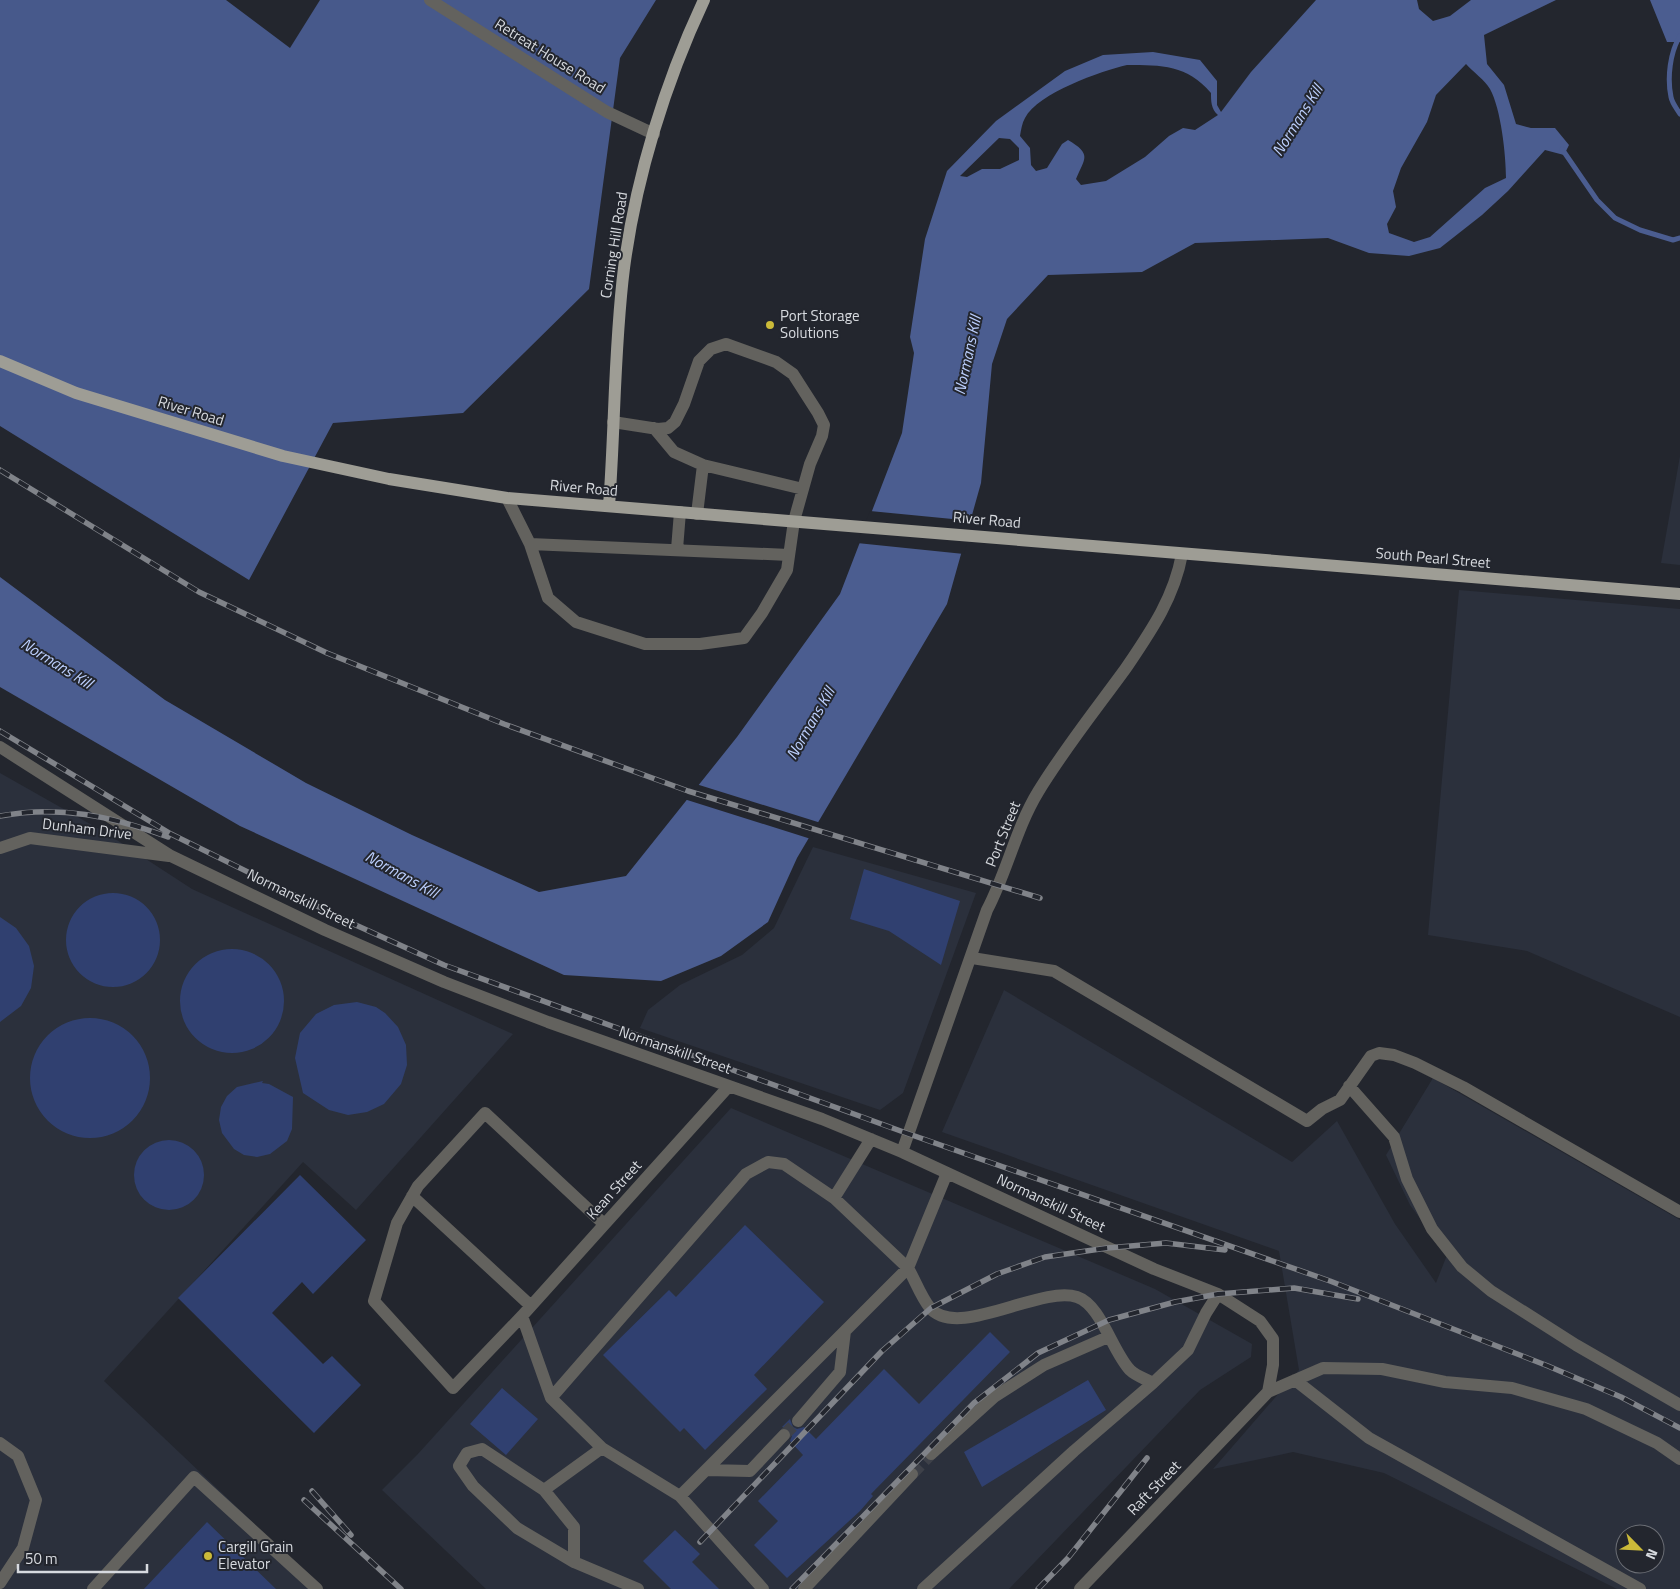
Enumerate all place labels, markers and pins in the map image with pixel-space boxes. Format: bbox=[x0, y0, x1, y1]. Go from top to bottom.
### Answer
place label: Port Storage Solutions bbox=[780, 304, 860, 344]
marker: Port Storage Solutions bbox=[764, 319, 776, 331]
place label: Cargill Grain Elevator bbox=[218, 1535, 293, 1575]
marker: Cargill Grain Elevator bbox=[202, 1550, 214, 1562]

